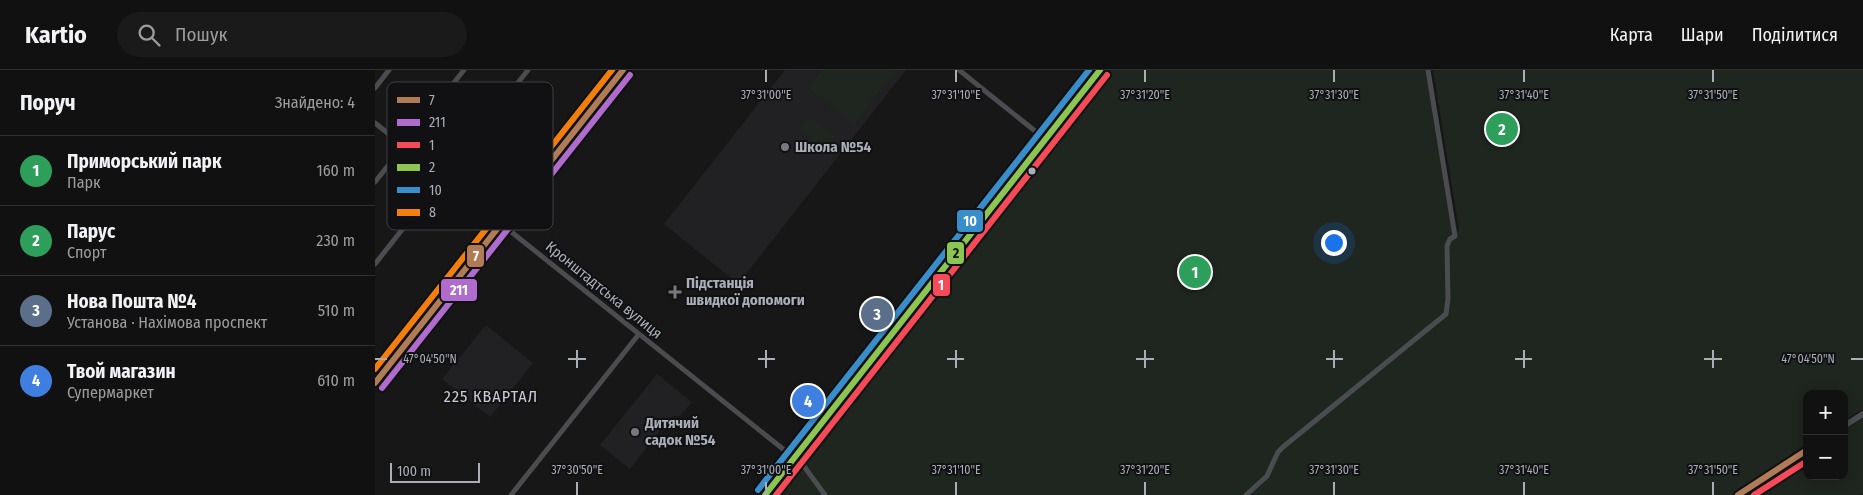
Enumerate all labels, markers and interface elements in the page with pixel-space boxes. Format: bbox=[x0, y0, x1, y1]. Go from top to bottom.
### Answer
search box bbox=[117, 12, 467, 57]
text: Kartio bbox=[25, 21, 87, 49]
icon: search bbox=[135, 21, 163, 49]
text: Пошук bbox=[175, 23, 227, 46]
text: Карта bbox=[1610, 24, 1653, 46]
text: Шари bbox=[1681, 24, 1724, 46]
text: Поділитися bbox=[1752, 24, 1838, 46]
legend bbox=[387, 82, 553, 230]
text: 37°31'00"E bbox=[741, 88, 792, 102]
text: 37°31'10"E bbox=[931, 88, 981, 102]
text: 37°31'20"E bbox=[1120, 88, 1170, 102]
text: 37°31'30"E bbox=[1309, 88, 1359, 102]
text: 37°31'40"E bbox=[1499, 88, 1549, 102]
text: 37°31'50"E bbox=[1688, 88, 1738, 102]
text: Поруч bbox=[20, 90, 76, 116]
text: 7 bbox=[429, 92, 435, 109]
text: Знайдено: 4 bbox=[275, 93, 355, 112]
pin: 2 bbox=[1486, 110, 1518, 148]
text: 211 bbox=[429, 114, 446, 131]
text: 1 bbox=[429, 137, 434, 154]
place label: Школа №54 bbox=[795, 138, 872, 156]
marker: Школа №54 bbox=[779, 141, 791, 153]
text: Приморський парк bbox=[67, 150, 221, 173]
text: 2 bbox=[429, 159, 435, 176]
text: 1 bbox=[33, 161, 39, 180]
text: 160 m bbox=[316, 161, 355, 180]
unlabelled marker bbox=[1027, 166, 1037, 176]
text: Парк bbox=[67, 173, 101, 192]
text: 10 bbox=[429, 182, 442, 199]
text: 8 bbox=[429, 204, 436, 221]
line badge: 10 bbox=[956, 209, 984, 233]
text: 10 bbox=[963, 213, 977, 230]
text: Парус bbox=[67, 220, 115, 243]
your location bbox=[1321, 230, 1347, 256]
text: 2 bbox=[32, 231, 40, 250]
text: 230 m bbox=[316, 231, 355, 250]
street label: Кронштадтська вулиця bbox=[542, 237, 666, 343]
line badge: 2 bbox=[946, 241, 965, 265]
text: Спорт bbox=[67, 243, 106, 262]
line badge: 7 bbox=[466, 244, 485, 268]
text: 2 bbox=[952, 245, 960, 262]
text: 7 bbox=[473, 248, 479, 265]
pin: 1 bbox=[1179, 253, 1211, 291]
line badge: 1 bbox=[932, 273, 951, 297]
place label: Підстанція швидкої допомоги bbox=[686, 274, 805, 309]
text: 1 bbox=[938, 277, 944, 294]
line badge: 211 bbox=[440, 278, 478, 302]
text: 211 bbox=[449, 282, 468, 299]
marker: Підстанція швидкої допомоги bbox=[668, 285, 682, 299]
text: Нова Пошта №4 bbox=[67, 290, 197, 313]
pin: 3 bbox=[861, 295, 893, 333]
text: 3 bbox=[32, 301, 40, 320]
text: 510 m bbox=[318, 301, 355, 320]
text: Установа · Нахімова проспект bbox=[67, 313, 267, 332]
text: 47°04'50"N bbox=[403, 352, 457, 366]
text: 47°04'50"N bbox=[1781, 352, 1835, 366]
text: Твой магазин bbox=[67, 360, 176, 383]
text: 4 bbox=[32, 371, 40, 390]
text: 610 m bbox=[317, 371, 355, 390]
pin: 4 bbox=[792, 382, 824, 420]
text: Супермаркет bbox=[67, 383, 154, 402]
district label: 225 КВАРТАЛ bbox=[444, 387, 538, 406]
map controls bbox=[1803, 390, 1848, 480]
button: + bbox=[1803, 390, 1848, 435]
place label: Дитячий садок №54 bbox=[644, 414, 716, 449]
marker: Дитячий садок №54 bbox=[629, 426, 641, 438]
button: − bbox=[1803, 435, 1848, 480]
scale bar bbox=[390, 460, 480, 483]
text: 100 m bbox=[397, 463, 431, 480]
text: 37°30'50"E bbox=[551, 463, 603, 477]
text: 37°31'00"E bbox=[741, 463, 792, 477]
text: 37°31'10"E bbox=[931, 463, 981, 477]
text: 37°31'20"E bbox=[1120, 463, 1170, 477]
text: 37°31'30"E bbox=[1309, 463, 1359, 477]
text: 37°31'40"E bbox=[1499, 463, 1549, 477]
text: 37°31'50"E bbox=[1688, 463, 1738, 477]

